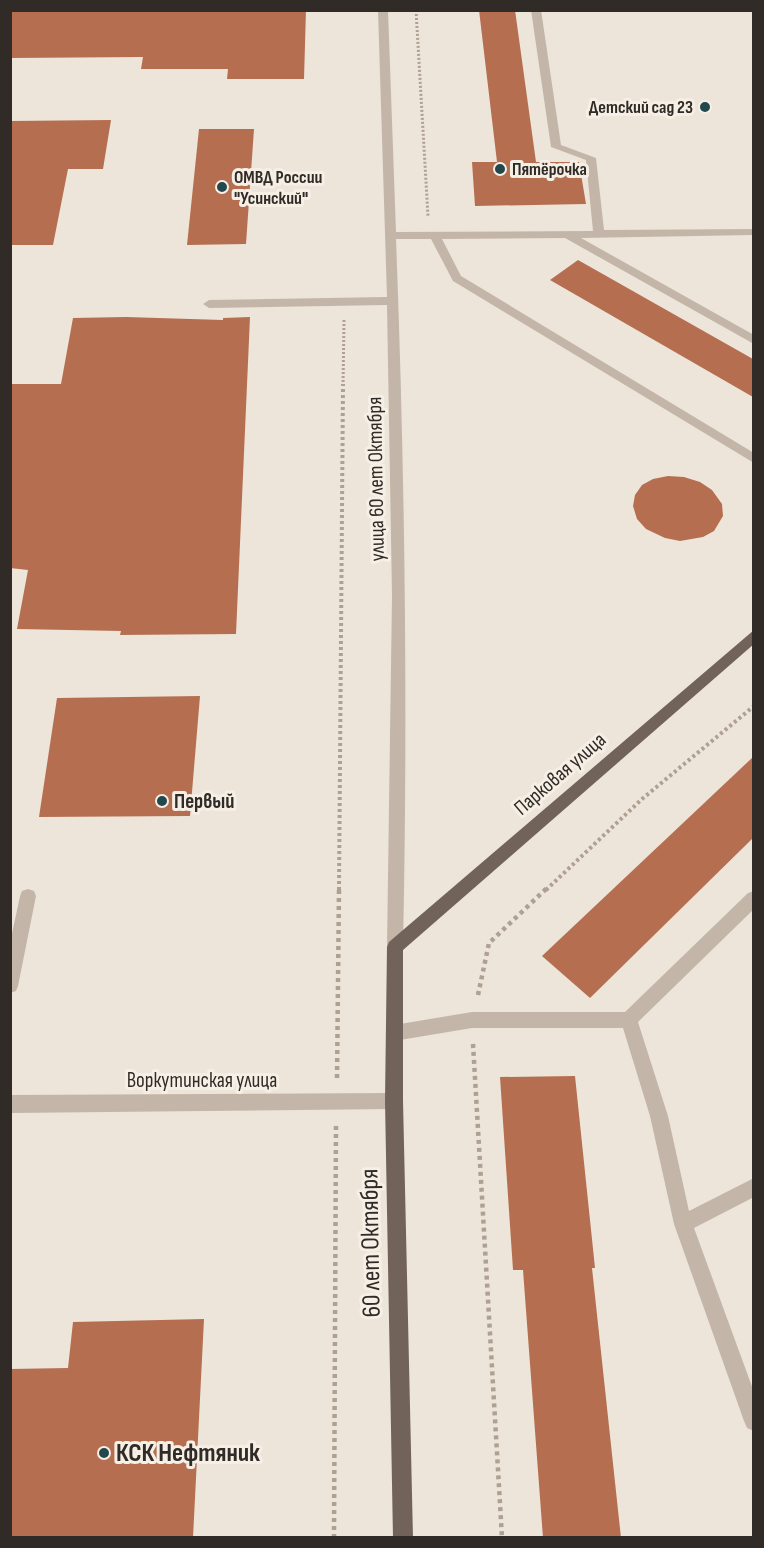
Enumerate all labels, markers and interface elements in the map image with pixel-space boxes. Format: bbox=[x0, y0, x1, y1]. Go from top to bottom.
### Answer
place label: Детский сад 23 bbox=[589, 97, 693, 118]
marker: Детский сад 23 bbox=[698, 100, 712, 114]
place label: Пятёрочка bbox=[512, 159, 587, 180]
marker: Пятёрочка bbox=[493, 162, 507, 176]
place label: ОМВД России "Усинский" bbox=[234, 167, 323, 209]
marker: ОМВД России "Усинский" bbox=[215, 180, 229, 194]
street label: улица 60 лет Октября bbox=[362, 397, 390, 561]
street label: Парковая улица bbox=[509, 727, 611, 821]
place label: Первый bbox=[174, 789, 234, 814]
marker: Первый bbox=[155, 794, 169, 808]
street label: Воркутинская улица bbox=[127, 1068, 277, 1093]
street label: 60 лет Октября bbox=[354, 1168, 388, 1318]
place label: КСК Нефтяник bbox=[116, 1438, 260, 1469]
marker: КСК Нефтяник bbox=[97, 1446, 111, 1460]

